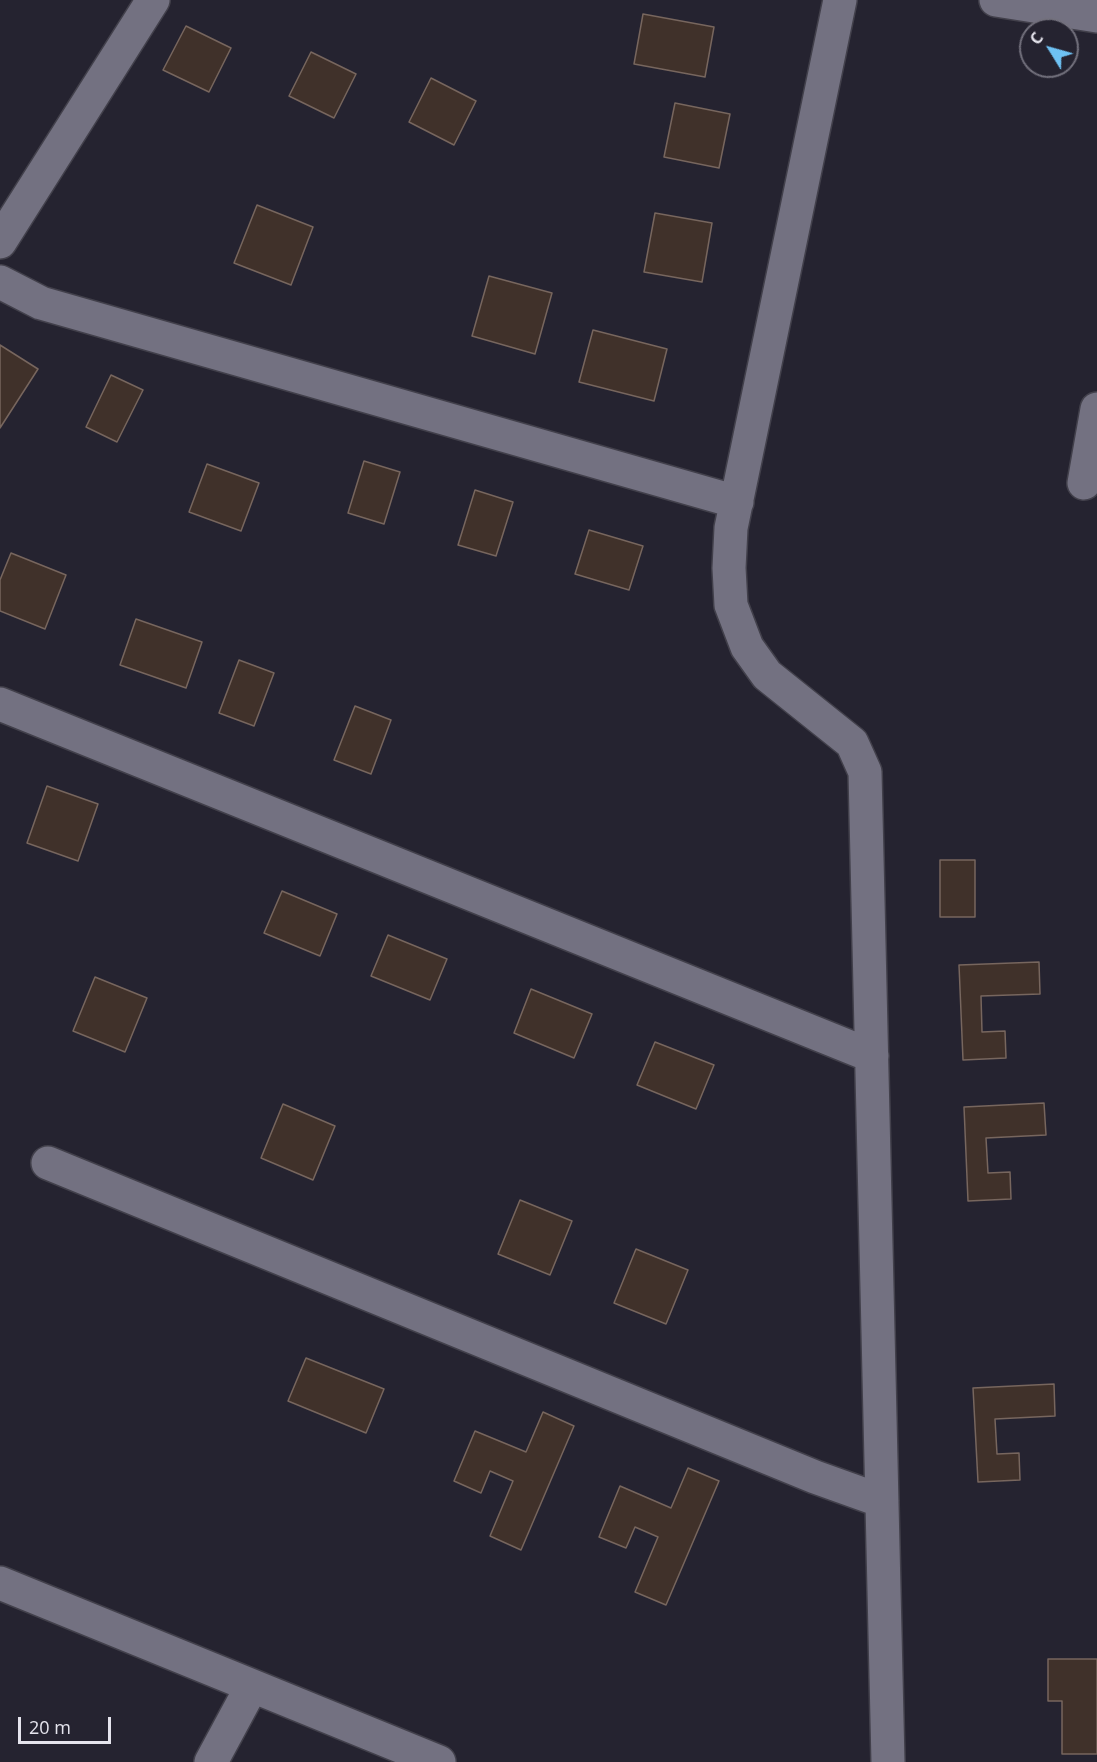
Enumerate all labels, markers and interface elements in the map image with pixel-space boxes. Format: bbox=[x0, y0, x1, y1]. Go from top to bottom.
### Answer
north arrow bbox=[1019, 18, 1079, 78]
text: С bbox=[1024, 28, 1048, 49]
scale bar bbox=[21, 1705, 114, 1743]
text: 20 m bbox=[29, 1715, 71, 1739]

